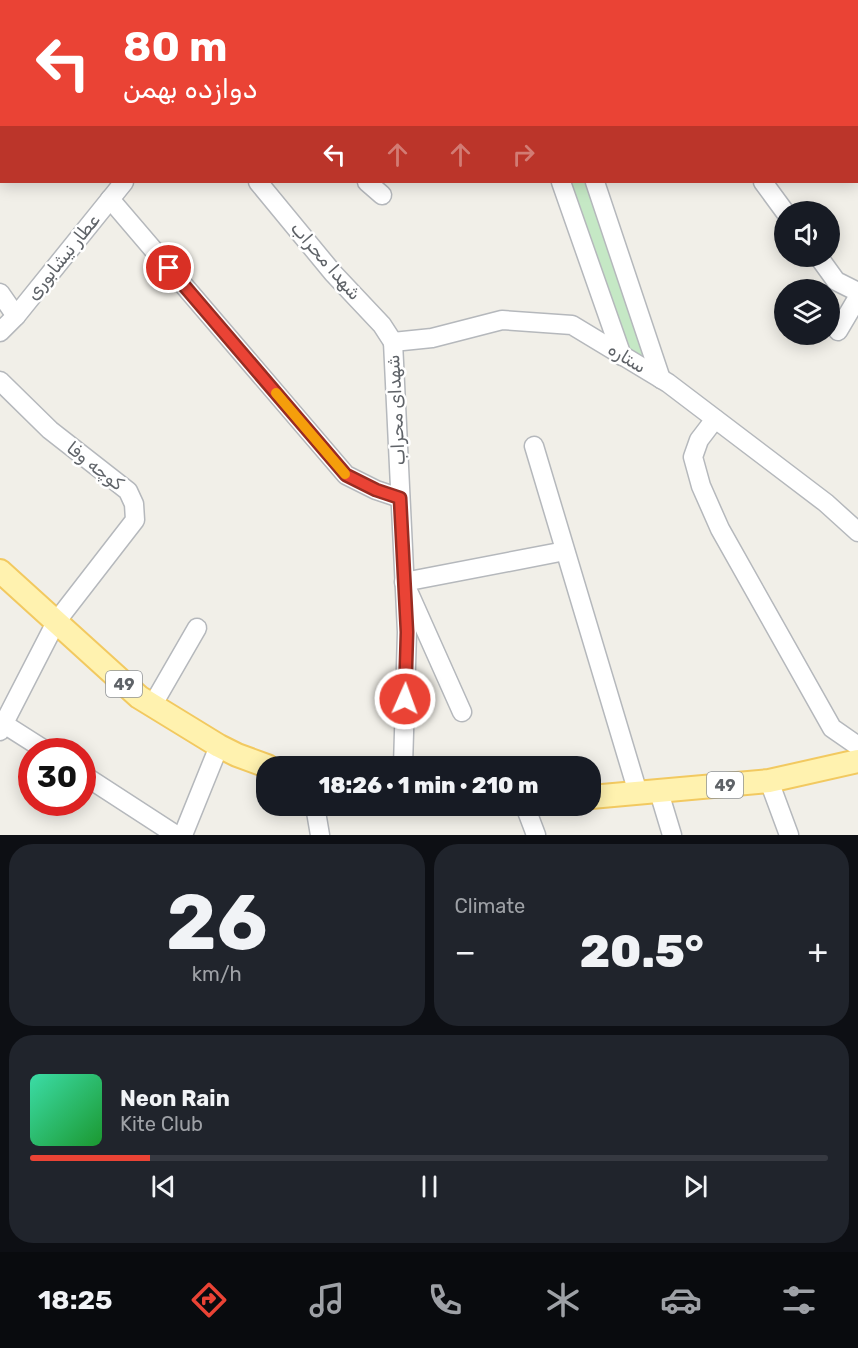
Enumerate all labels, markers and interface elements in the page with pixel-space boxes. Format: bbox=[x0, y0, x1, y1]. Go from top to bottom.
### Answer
text: 80 m bbox=[123, 22, 227, 72]
icon: left bbox=[24, 24, 102, 102]
text: دوازده بهمن bbox=[123, 73, 257, 105]
icon: left bbox=[318, 138, 351, 171]
icon: ahead bbox=[381, 138, 414, 171]
icon: ahead bbox=[444, 138, 477, 171]
icon: right bbox=[507, 138, 540, 171]
map controls bbox=[774, 201, 840, 345]
button: sound bbox=[774, 201, 840, 267]
street label: عطار نیشابوری bbox=[22, 209, 105, 304]
street label: شهدا محراب bbox=[286, 217, 366, 305]
pin bbox=[143, 242, 194, 293]
icon: arrive bbox=[152, 251, 185, 284]
button: layers bbox=[774, 279, 840, 345]
street label: ستاره bbox=[604, 338, 650, 378]
street label: شهدای محراب bbox=[382, 354, 410, 466]
street label: کوچه وفا bbox=[62, 437, 128, 495]
position arrow bbox=[373, 667, 437, 731]
road number: 49 bbox=[106, 671, 142, 697]
speed limit sign: 30 bbox=[18, 738, 96, 816]
text: 18:26 · 1 min · 210 m bbox=[319, 772, 538, 799]
road number: 49 bbox=[707, 772, 743, 798]
text: 26 bbox=[166, 876, 267, 969]
text: Climate bbox=[455, 894, 525, 918]
text: 20.5° bbox=[580, 925, 704, 978]
text: − bbox=[455, 932, 476, 971]
text: + bbox=[807, 932, 828, 971]
text: km/h bbox=[192, 962, 242, 986]
text: Neon Rain bbox=[120, 1085, 230, 1112]
text: Kite Club bbox=[120, 1112, 203, 1136]
icon: previous bbox=[147, 1170, 180, 1203]
icon: pause bbox=[413, 1170, 446, 1203]
icon: next bbox=[679, 1170, 712, 1203]
icon: directions bbox=[188, 1279, 230, 1321]
icon: music bbox=[306, 1279, 348, 1321]
icon: phone bbox=[424, 1279, 466, 1321]
icon: climate bbox=[542, 1279, 584, 1321]
icon: car bbox=[660, 1279, 702, 1321]
icon: filters bbox=[778, 1279, 820, 1321]
text: 18:25 bbox=[38, 1284, 113, 1316]

